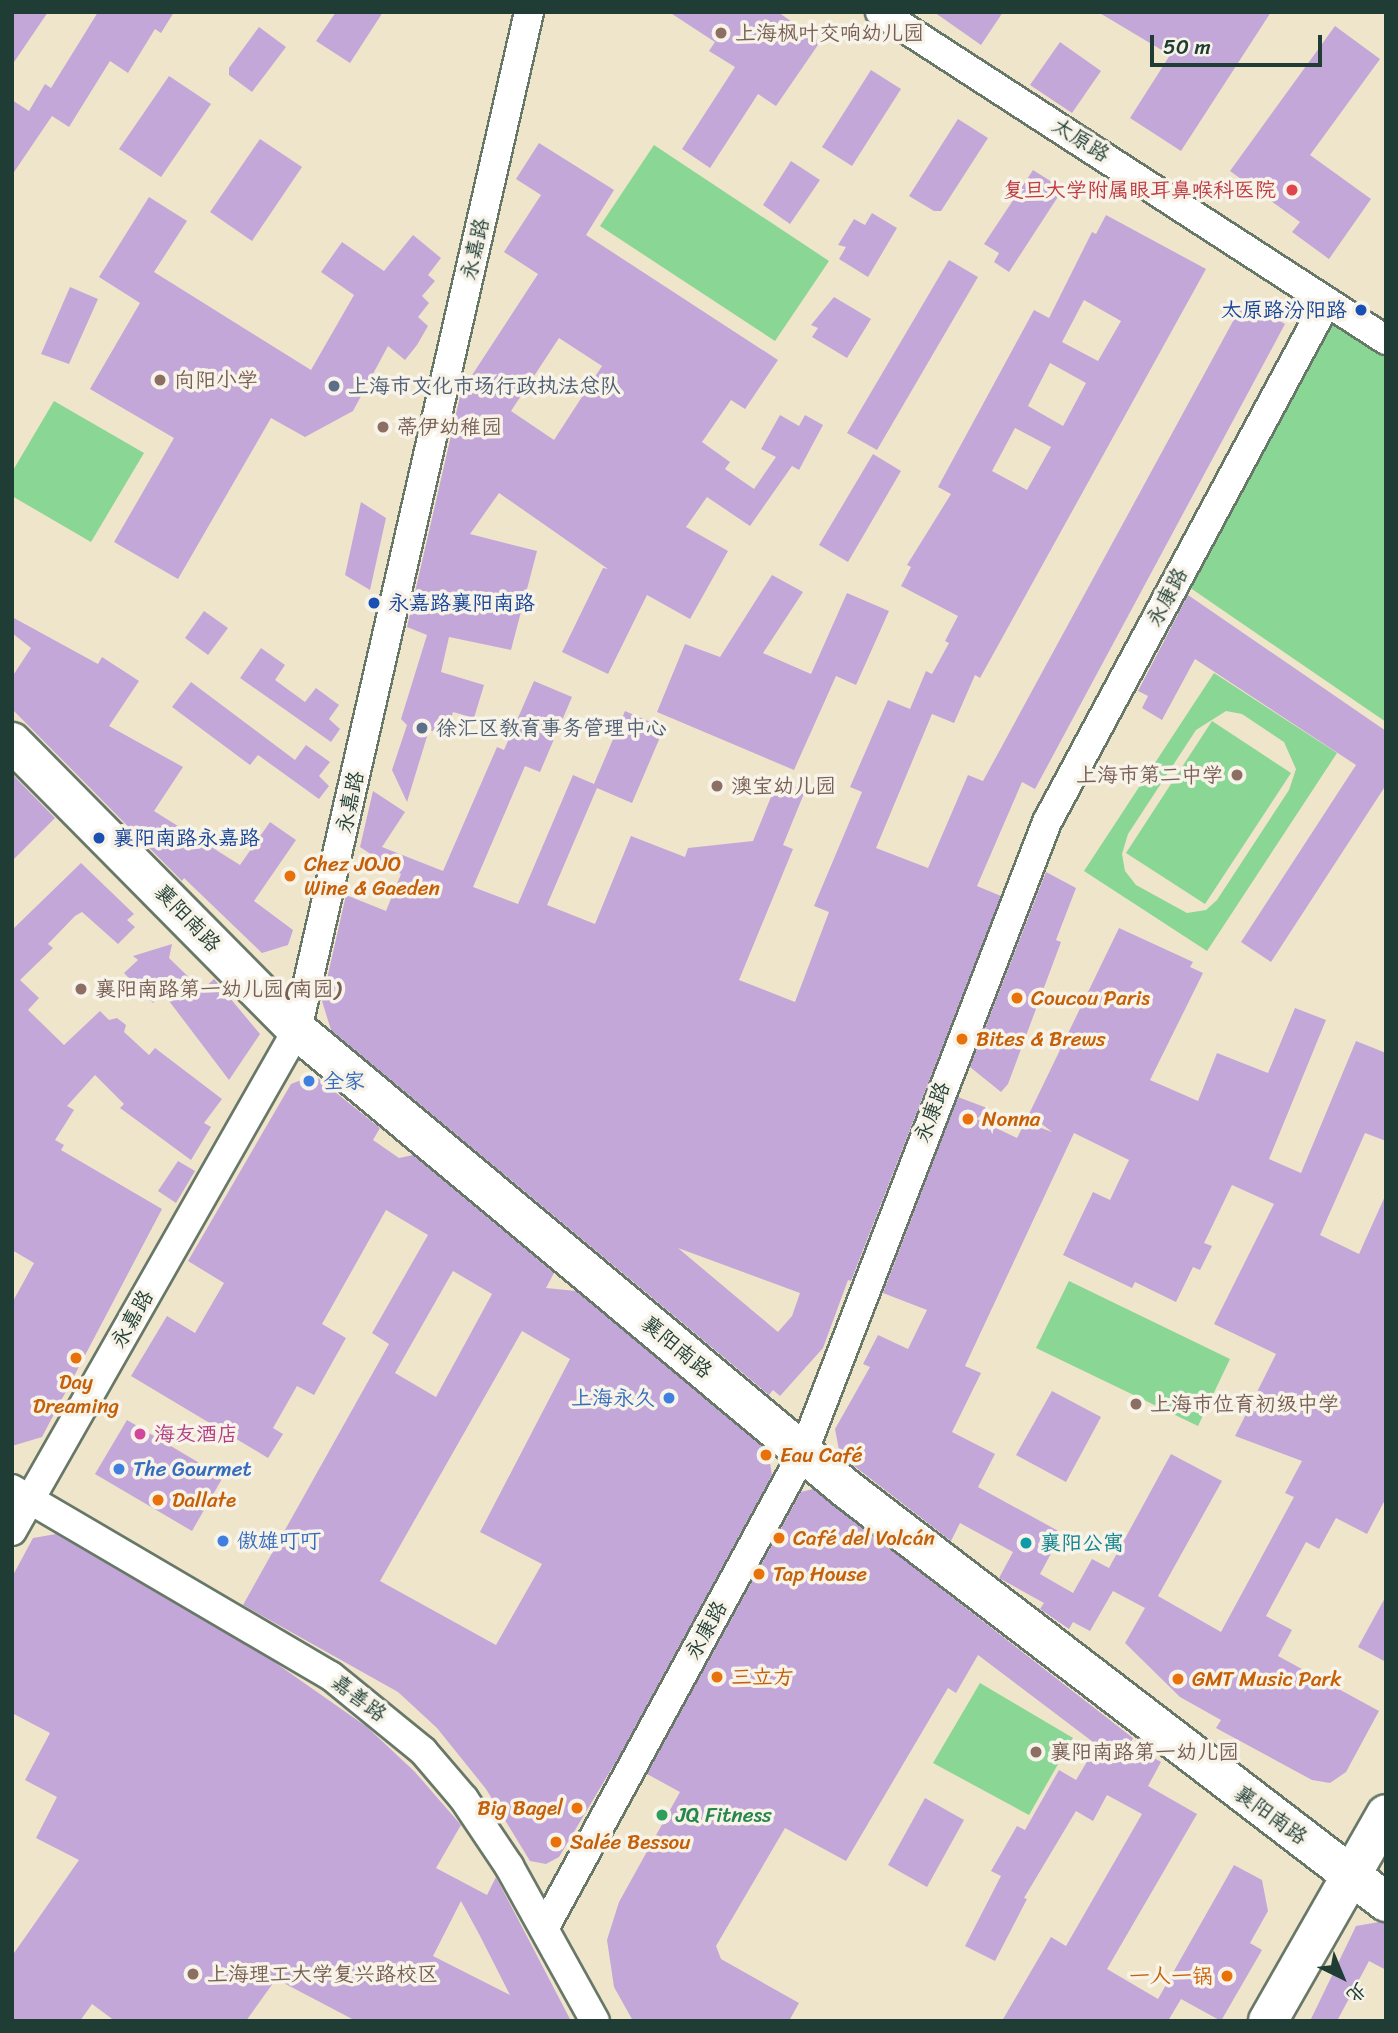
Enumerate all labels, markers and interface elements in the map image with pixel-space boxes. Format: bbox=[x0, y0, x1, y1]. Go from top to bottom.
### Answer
place label: 上海枫叶交响幼儿园 bbox=[735, 20, 924, 46]
scale bar bbox=[1153, 21, 1324, 65]
marker: 上海枫叶交响幼儿园 bbox=[713, 25, 729, 41]
text: 50 m bbox=[1163, 28, 1211, 66]
street label: 太原路 bbox=[1048, 113, 1114, 167]
place label: 复旦大学附属眼耳鼻喉科医院 bbox=[1003, 177, 1276, 203]
marker: 复旦大学附属眼耳鼻喉科医院 bbox=[1282, 180, 1302, 200]
street label: 永嘉路 bbox=[456, 215, 494, 283]
place label: 太原路汾阳路 bbox=[1221, 297, 1347, 323]
marker: 太原路汾阳路 bbox=[1353, 302, 1369, 318]
place label: 向阳小学 bbox=[174, 367, 258, 393]
marker: 向阳小学 bbox=[152, 372, 168, 388]
place label: 上海市文化市场行政执法总队 bbox=[348, 373, 621, 399]
marker: 上海市文化市场行政执法总队 bbox=[326, 378, 342, 394]
place label: 蒂伊幼稚园 bbox=[397, 414, 502, 440]
marker: 蒂伊幼稚园 bbox=[375, 419, 391, 435]
street label: 永康路 bbox=[1141, 563, 1193, 631]
place label: 永嘉路襄阳南路 bbox=[388, 590, 535, 616]
marker: 永嘉路襄阳南路 bbox=[366, 595, 382, 611]
place label: 徐汇区教育事务管理中心 bbox=[436, 715, 667, 741]
marker: 徐汇区教育事务管理中心 bbox=[414, 720, 430, 736]
place label: 上海市第二中学 bbox=[1076, 762, 1223, 788]
marker: 上海市第二中学 bbox=[1229, 767, 1245, 783]
street label: 永嘉路 bbox=[331, 769, 369, 835]
place label: 澳宝幼儿园 bbox=[731, 773, 836, 799]
marker: 澳宝幼儿园 bbox=[709, 778, 725, 794]
place label: 襄阳南路永嘉路 bbox=[113, 825, 260, 851]
marker: 襄阳南路永嘉路 bbox=[91, 830, 107, 846]
place label: Chez JOJO Wine & Gaeden bbox=[304, 851, 439, 901]
marker: Chez JOJO Wine & Gaeden bbox=[282, 868, 298, 884]
street label: 襄阳南路 bbox=[150, 879, 226, 957]
place label: 襄阳南路第一幼儿园(南园) bbox=[95, 976, 341, 1002]
marker: 襄阳南路第一幼儿园(南园) bbox=[73, 981, 89, 997]
place label: Coucou Paris bbox=[1031, 985, 1151, 1011]
marker: Coucou Paris bbox=[1009, 990, 1025, 1006]
place label: Bites & Brews bbox=[976, 1026, 1105, 1052]
marker: Bites & Brews bbox=[954, 1031, 970, 1047]
place label: 全家 bbox=[323, 1068, 365, 1094]
marker: 全家 bbox=[301, 1073, 317, 1089]
street label: 永康路 bbox=[909, 1078, 955, 1146]
place label: Nonna bbox=[982, 1106, 1040, 1132]
marker: Nonna bbox=[960, 1111, 976, 1127]
street label: 永嘉路 bbox=[105, 1285, 159, 1353]
street label: 襄阳南路 bbox=[637, 1310, 717, 1384]
marker: Day Dreaming bbox=[68, 1350, 84, 1366]
place label: Day Dreaming bbox=[33, 1369, 119, 1419]
place label: 上海永久 bbox=[571, 1385, 655, 1411]
marker: 上海永久 bbox=[661, 1390, 677, 1406]
place label: 上海市位育初级中学 bbox=[1150, 1391, 1339, 1417]
marker: 上海市位育初级中学 bbox=[1128, 1396, 1144, 1412]
place label: 海友酒店 bbox=[154, 1421, 238, 1447]
marker: 海友酒店 bbox=[132, 1426, 148, 1442]
place label: Eau Café bbox=[780, 1442, 863, 1468]
marker: Eau Café bbox=[758, 1447, 774, 1463]
place label: The Gourmet bbox=[133, 1456, 250, 1482]
marker: The Gourmet bbox=[111, 1461, 127, 1477]
place label: Dallate bbox=[172, 1487, 236, 1513]
marker: Dallate bbox=[150, 1492, 166, 1508]
place label: Café del Volcán bbox=[793, 1525, 935, 1551]
place label: 傲雄叮叮 bbox=[237, 1528, 321, 1554]
marker: Café del Volcán bbox=[771, 1530, 787, 1546]
place label: 襄阳公寓 bbox=[1040, 1530, 1124, 1556]
marker: 傲雄叮叮 bbox=[215, 1533, 231, 1549]
marker: 襄阳公寓 bbox=[1018, 1535, 1034, 1551]
place label: Tap House bbox=[773, 1561, 866, 1587]
marker: Tap House bbox=[751, 1566, 767, 1582]
street label: 永康路 bbox=[680, 1596, 732, 1664]
place label: 三立方 bbox=[731, 1664, 794, 1690]
place label: GMT Music Park bbox=[1192, 1666, 1342, 1692]
street label: 嘉善路 bbox=[326, 1669, 392, 1727]
marker: 三立方 bbox=[709, 1669, 725, 1685]
marker: GMT Music Park bbox=[1170, 1671, 1186, 1687]
place label: 襄阳南路第一幼儿园 bbox=[1050, 1739, 1239, 1765]
marker: 襄阳南路第一幼儿园 bbox=[1028, 1744, 1044, 1760]
street label: 襄阳南路 bbox=[1230, 1780, 1312, 1850]
place label: Big Bagel bbox=[477, 1795, 563, 1821]
marker: Big Bagel bbox=[569, 1800, 585, 1816]
place label: JQ Fitness bbox=[676, 1802, 772, 1828]
marker: JQ Fitness bbox=[654, 1807, 670, 1823]
place label: Salée Bessou bbox=[570, 1829, 692, 1855]
marker: Salée Bessou bbox=[548, 1834, 564, 1850]
north arrow bbox=[1307, 1942, 1377, 2012]
place label: 上海理工大学复兴路校区 bbox=[207, 1961, 438, 1987]
place label: 一人一锅 bbox=[1129, 1963, 1213, 1989]
marker: 上海理工大学复兴路校区 bbox=[185, 1966, 201, 1982]
marker: 一人一锅 bbox=[1219, 1968, 1235, 1984]
text: 北 bbox=[1338, 1974, 1375, 2011]

